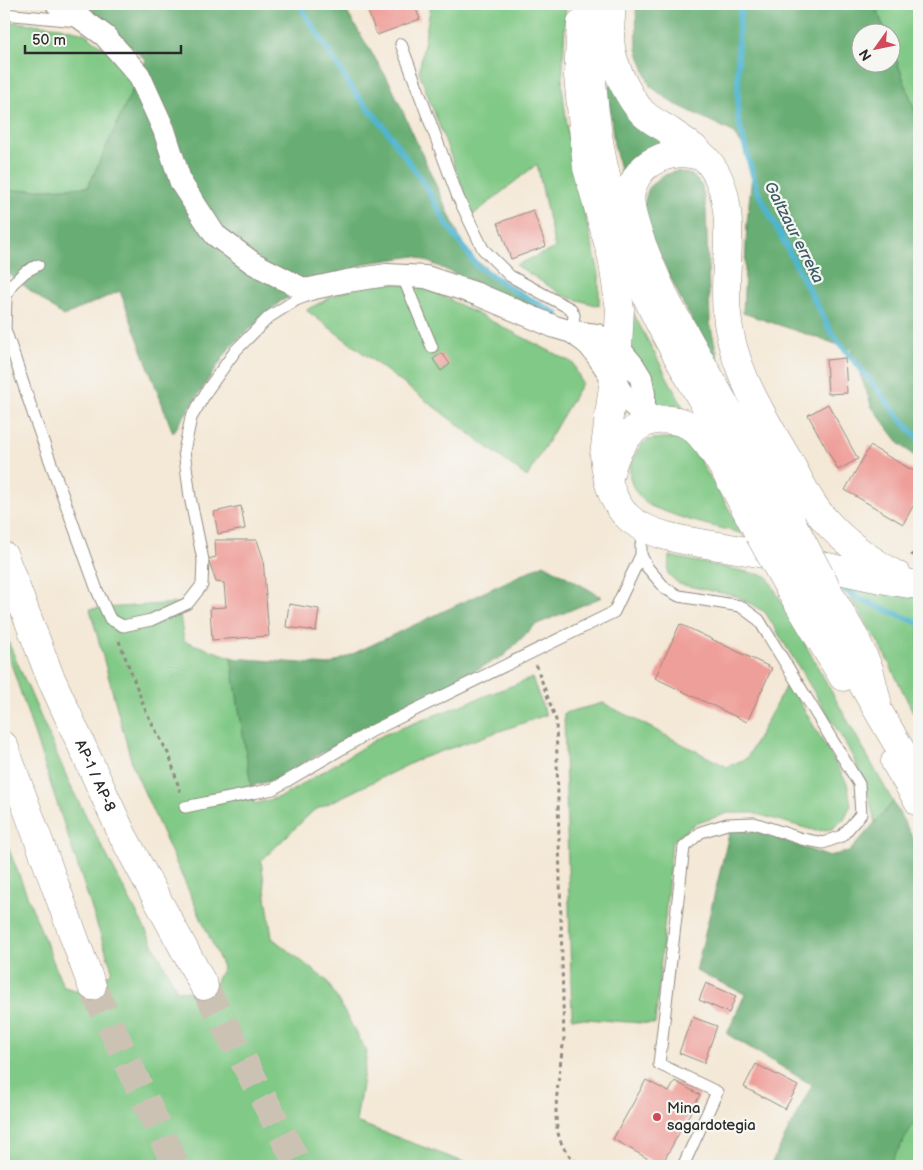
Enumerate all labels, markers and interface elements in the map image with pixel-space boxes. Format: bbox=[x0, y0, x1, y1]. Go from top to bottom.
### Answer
scale bar bbox=[25, 22, 181, 54]
north arrow bbox=[850, 22, 900, 72]
text: 50 m bbox=[32, 31, 66, 50]
text: N bbox=[856, 46, 876, 64]
water label: Galtzaur erreka bbox=[760, 179, 827, 287]
street label: AP-1 / AP-8 bbox=[70, 737, 120, 815]
place label: Mina sagardotegia bbox=[667, 1099, 756, 1135]
marker: Mina sagardotegia bbox=[651, 1111, 663, 1123]

